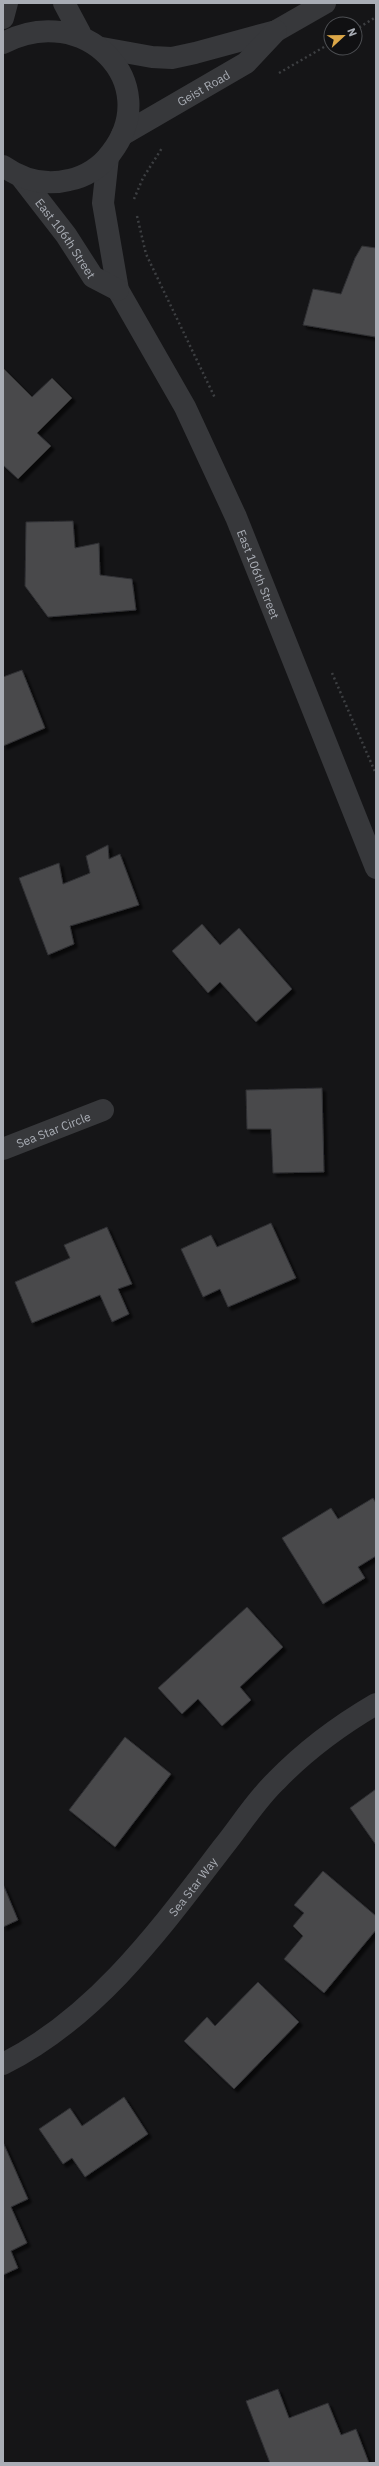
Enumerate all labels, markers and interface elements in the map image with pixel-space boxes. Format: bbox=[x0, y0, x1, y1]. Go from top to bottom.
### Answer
north arrow bbox=[323, 16, 363, 56]
text: N bbox=[344, 26, 360, 39]
street label: Geist Road bbox=[174, 67, 232, 109]
street label: East 106th Street bbox=[33, 195, 99, 281]
street label: East 106th Street bbox=[234, 527, 283, 621]
street label: Sea Star Circle bbox=[14, 1108, 93, 1151]
street label: Sea Star Way bbox=[165, 1854, 220, 1919]

